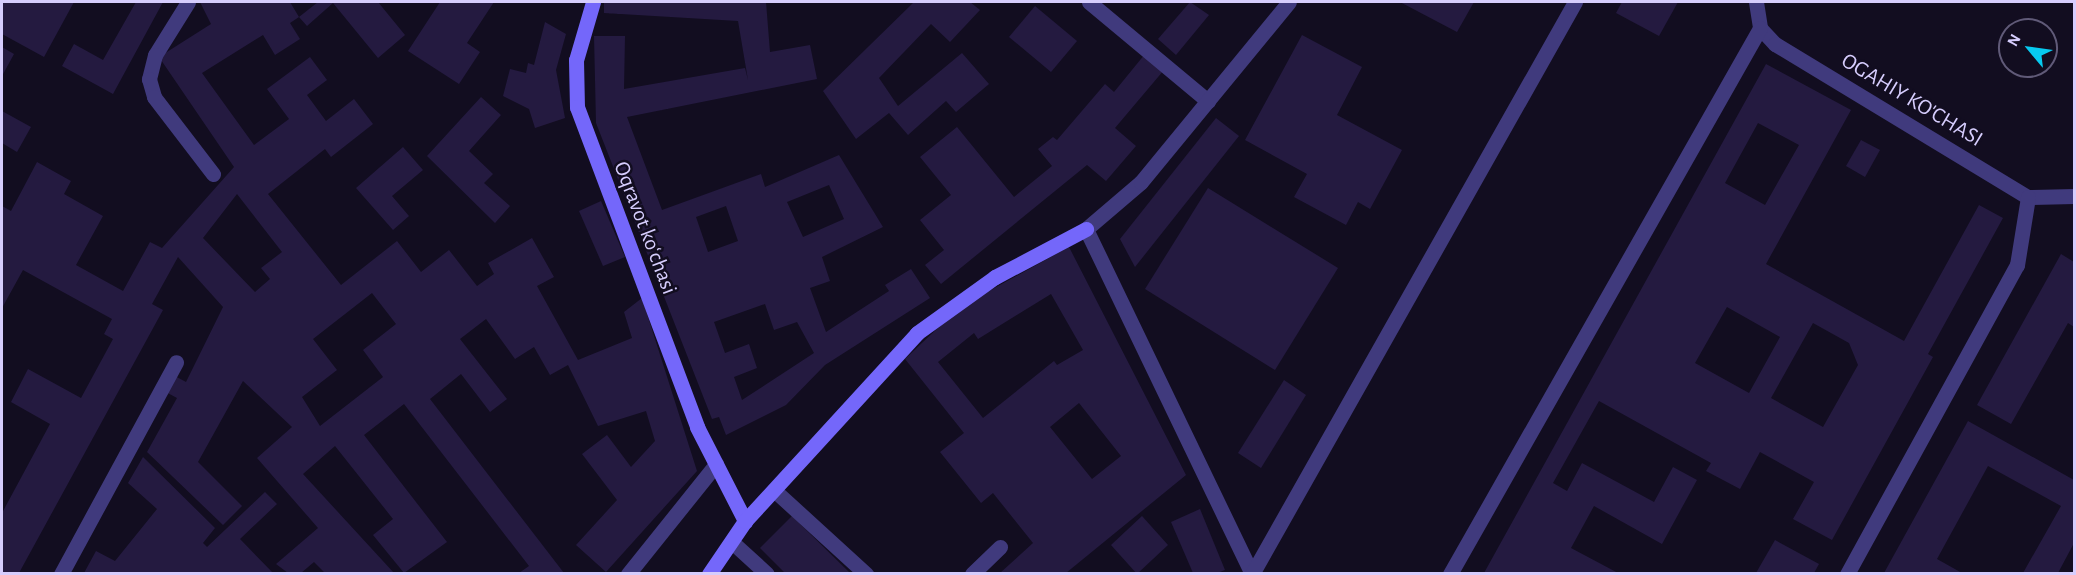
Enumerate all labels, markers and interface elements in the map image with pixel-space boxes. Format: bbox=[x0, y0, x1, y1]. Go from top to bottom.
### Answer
north arrow bbox=[1998, 18, 2058, 78]
text: N bbox=[2004, 31, 2024, 49]
street label: OGAHIY KO'CHASI bbox=[1837, 47, 1987, 153]
street label: Oqravot koʻchasi bbox=[608, 158, 682, 298]

